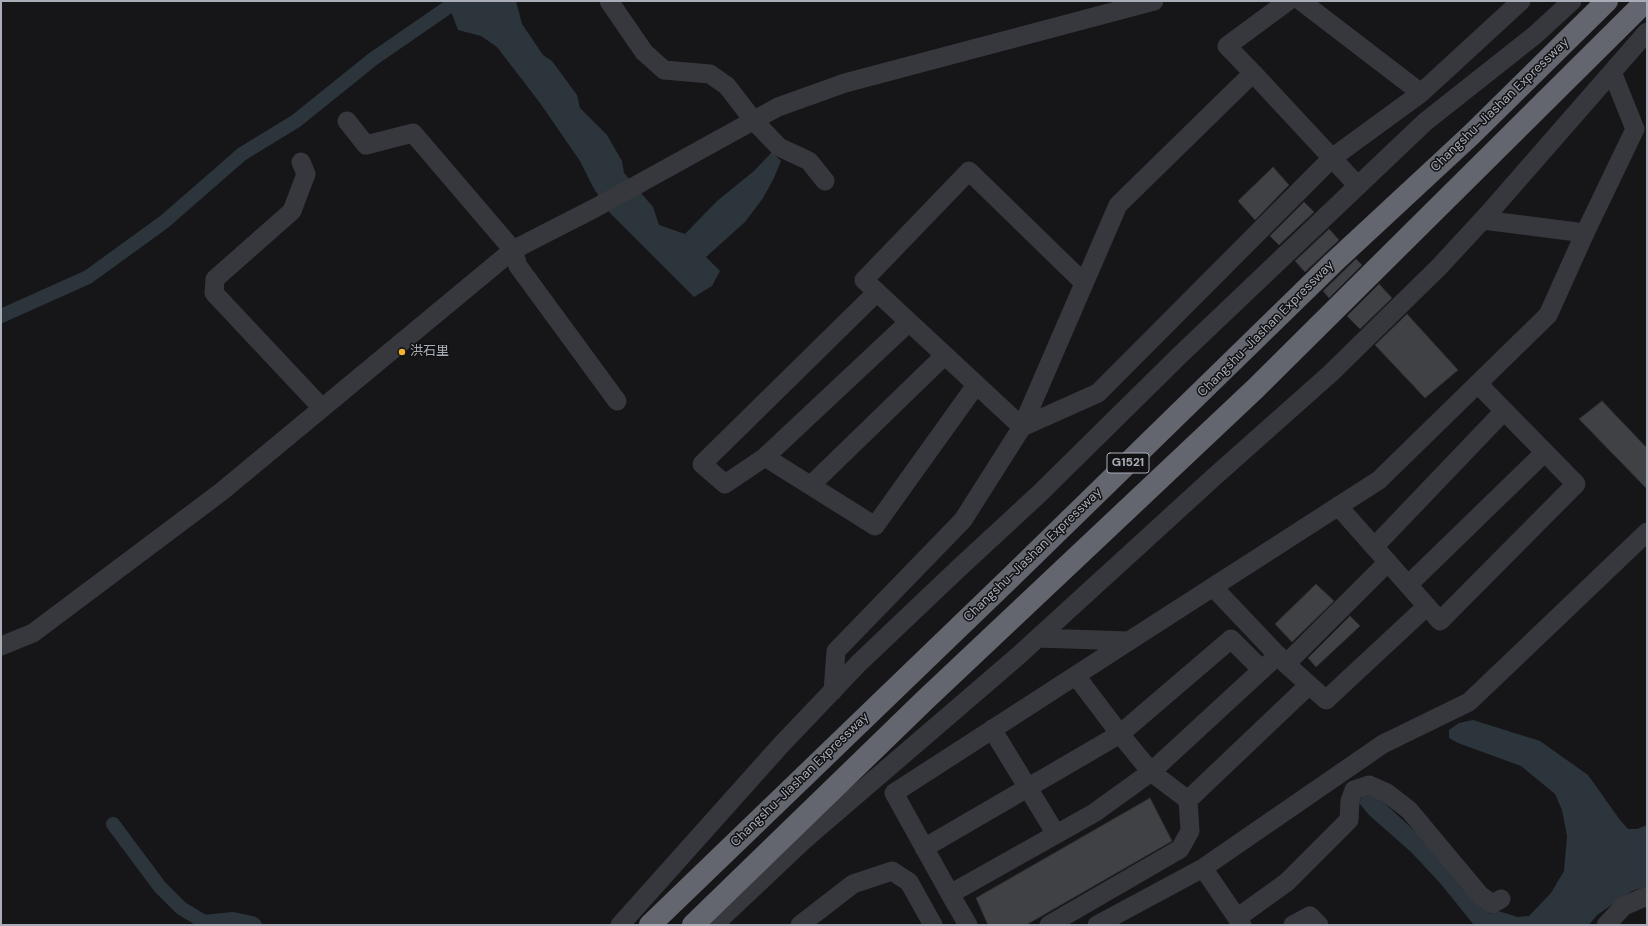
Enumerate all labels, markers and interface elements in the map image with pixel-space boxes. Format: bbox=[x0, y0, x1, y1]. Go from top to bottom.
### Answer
street label: Changshu-Jiashan Expressway bbox=[1428, 35, 1572, 175]
street label: Changshu-Jiashan Expressway bbox=[1195, 258, 1337, 400]
place label: 洪石里 bbox=[410, 344, 449, 360]
marker: 洪石里 bbox=[397, 347, 407, 357]
road number: G1521 bbox=[1107, 453, 1149, 473]
street label: Changshu-Jiashan Expressway bbox=[961, 485, 1105, 625]
street label: Changshu-Jiashan Expressway bbox=[728, 710, 872, 850]

